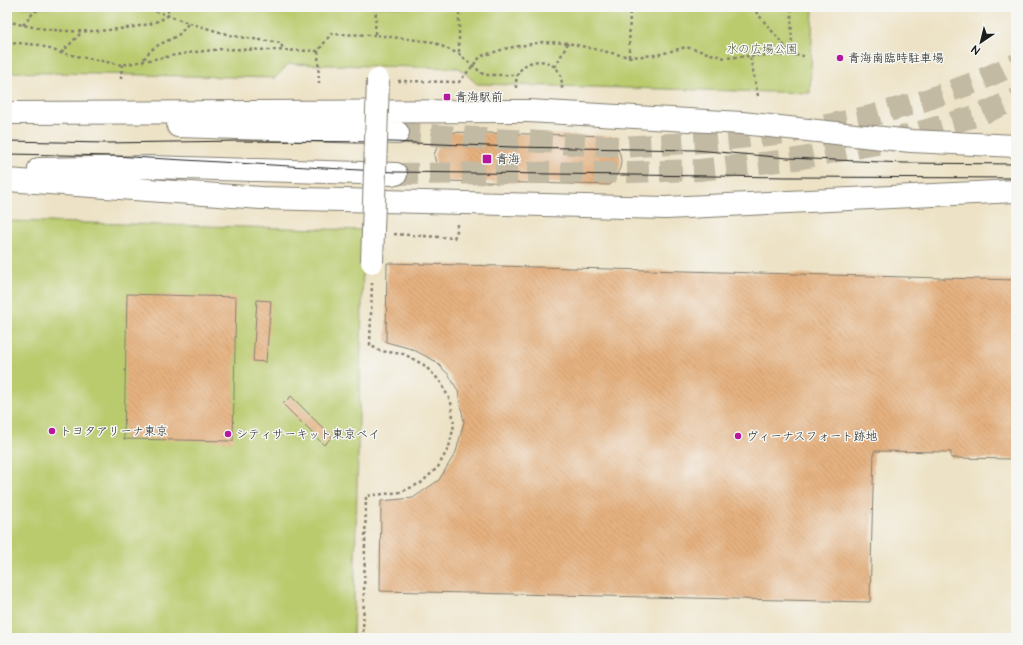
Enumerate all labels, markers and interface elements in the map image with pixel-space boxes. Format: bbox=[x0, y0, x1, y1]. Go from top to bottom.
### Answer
north arrow bbox=[961, 22, 1001, 62]
park label: 水の広場公園 bbox=[726, 41, 798, 58]
text: N bbox=[968, 42, 983, 58]
place label: 青海南臨時駐車場 bbox=[848, 50, 944, 67]
marker: 青海南臨時駐車場 bbox=[835, 53, 845, 63]
place label: 青海駅前 bbox=[455, 89, 503, 106]
marker: 青海駅前 bbox=[442, 92, 452, 102]
place label: 青海 bbox=[496, 151, 520, 168]
marker: 青海 bbox=[481, 153, 493, 165]
place label: トヨタアリーナ東京 bbox=[60, 423, 168, 440]
marker: トヨタアリーナ東京 bbox=[47, 426, 57, 436]
place label: シティサーキット東京ベイ bbox=[236, 426, 380, 443]
place label: ヴィーナスフォート跡地 bbox=[746, 428, 878, 445]
marker: シティサーキット東京ベイ bbox=[223, 429, 233, 439]
marker: ヴィーナスフォート跡地 bbox=[733, 431, 743, 441]

